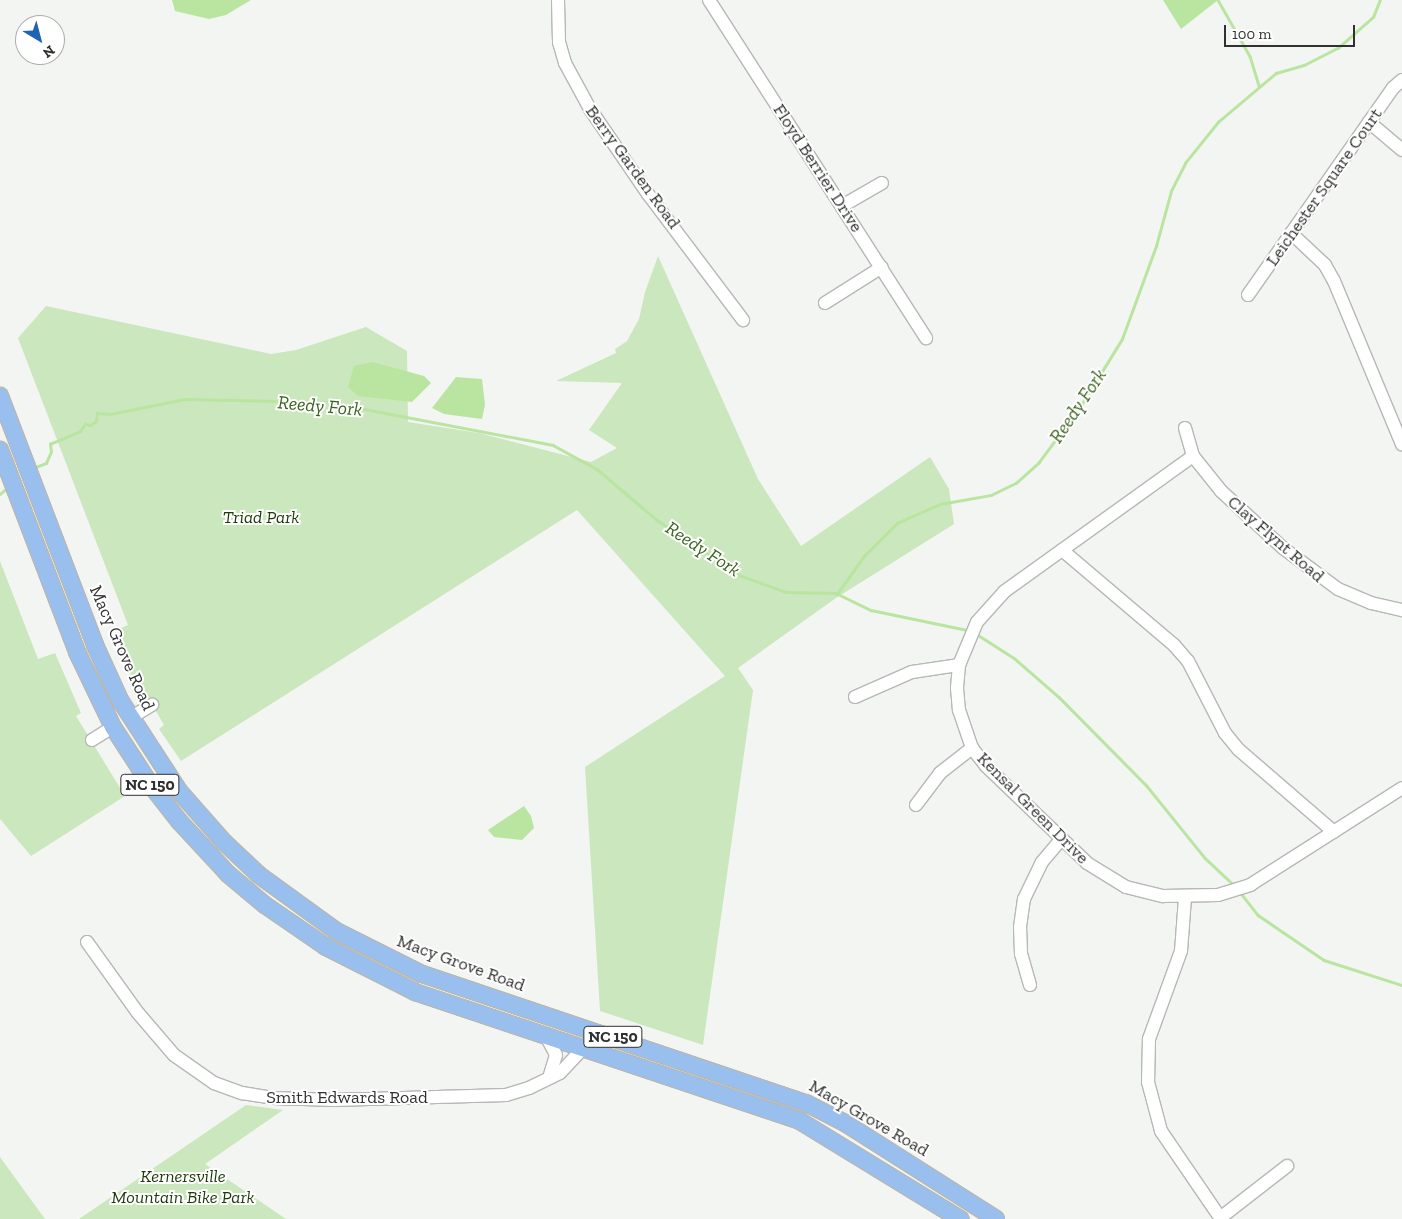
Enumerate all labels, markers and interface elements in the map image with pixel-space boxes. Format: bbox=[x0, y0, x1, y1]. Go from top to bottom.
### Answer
north arrow bbox=[15, 15, 65, 65]
scale bar bbox=[1227, 15, 1358, 47]
text: 100 m bbox=[1232, 25, 1271, 43]
text: N bbox=[39, 42, 58, 62]
street label: Floyd Berrier Drive bbox=[768, 100, 868, 236]
street label: Berry Garden Road bbox=[581, 101, 685, 233]
street label: Leichester Square Court bbox=[1261, 104, 1387, 270]
water label: Reedy Fork bbox=[1045, 365, 1111, 447]
water label: Reedy Fork bbox=[277, 391, 363, 421]
street label: Clay Flynt Road bbox=[1223, 491, 1329, 587]
park label: Triad Park bbox=[223, 506, 299, 528]
water label: Reedy Fork bbox=[661, 516, 745, 582]
street label: Macy Grove Road bbox=[85, 582, 159, 714]
street label: Kensal Green Drive bbox=[973, 748, 1093, 868]
road number: NC 150 bbox=[120, 772, 180, 798]
street label: Macy Grove Road bbox=[394, 930, 528, 996]
road number: NC 150 bbox=[583, 1024, 643, 1050]
street label: Macy Grove Road bbox=[805, 1075, 933, 1161]
street label: Smith Edwards Road bbox=[266, 1086, 428, 1108]
park label: Kernersville Mountain Bike Park bbox=[111, 1166, 255, 1208]

